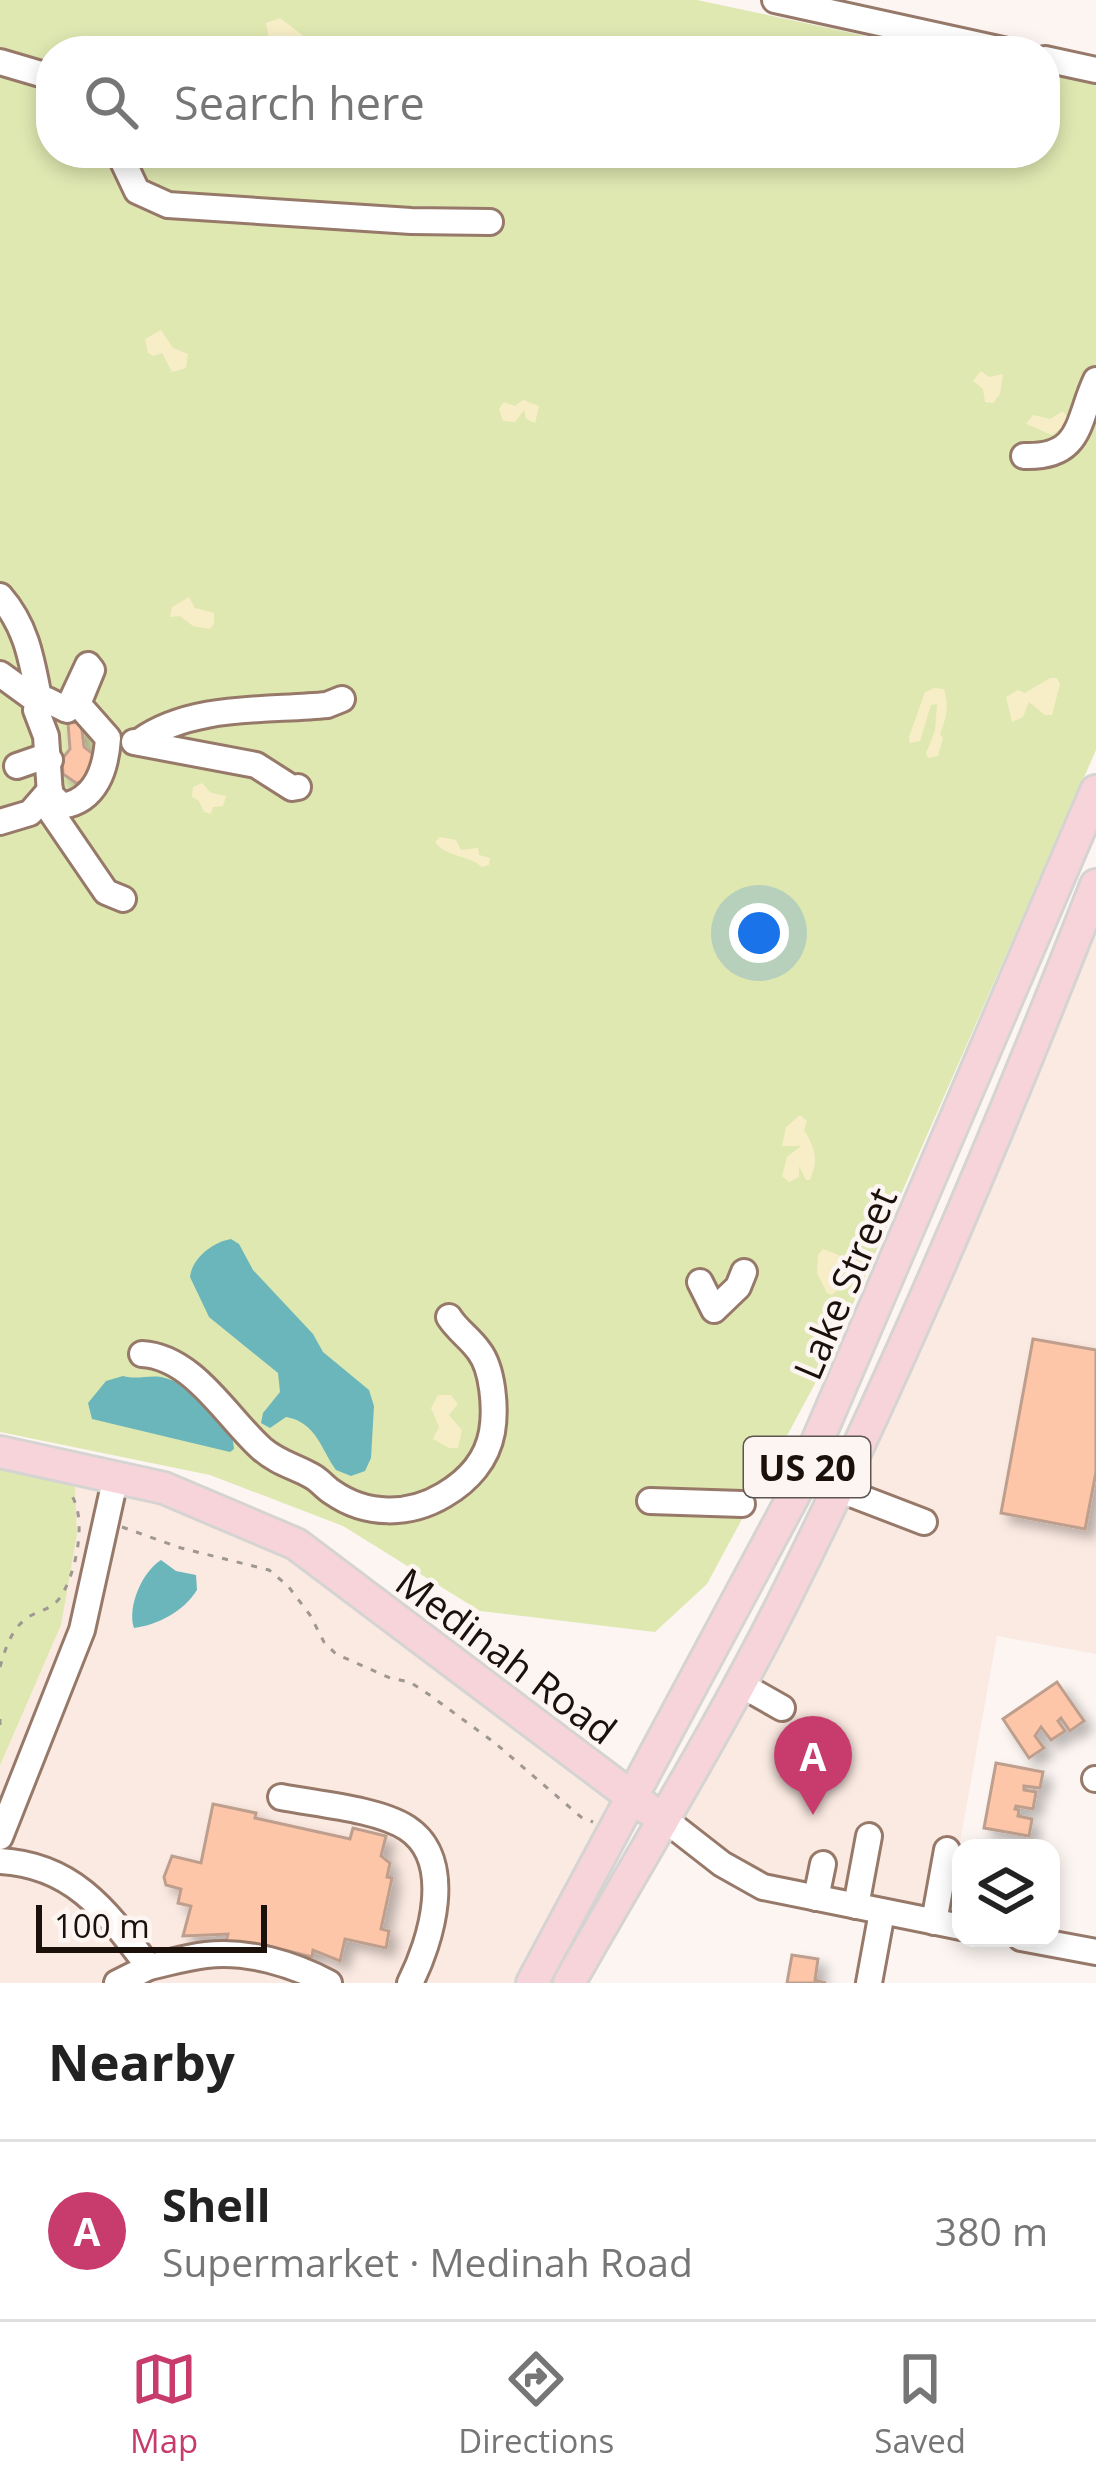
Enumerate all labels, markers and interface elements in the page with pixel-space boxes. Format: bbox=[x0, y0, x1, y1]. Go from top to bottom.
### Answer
search box bbox=[36, 36, 1060, 168]
icon: search bbox=[78, 69, 144, 135]
text: Search here bbox=[174, 72, 425, 133]
your location bbox=[729, 903, 789, 963]
street label: Lake Street bbox=[780, 1179, 908, 1387]
road number: US 20 bbox=[744, 1437, 870, 1497]
street label: Medinah Road bbox=[386, 1555, 628, 1755]
pin: A bbox=[774, 1716, 852, 1815]
map controls bbox=[952, 1839, 1060, 1947]
button: layers bbox=[952, 1839, 1060, 1947]
scale bar bbox=[36, 1899, 267, 1952]
text: 100 m bbox=[54, 1903, 150, 1948]
text: Nearby bbox=[48, 2026, 235, 2096]
text: Shell bbox=[162, 2174, 270, 2235]
text: A bbox=[74, 2204, 100, 2257]
text: 380 m bbox=[935, 2204, 1048, 2257]
text: Supermarket · Medinah Road bbox=[162, 2235, 693, 2288]
tab: Map bbox=[130, 2346, 198, 2463]
tab: Directions bbox=[458, 2346, 614, 2463]
tab: Saved bbox=[874, 2346, 966, 2463]

